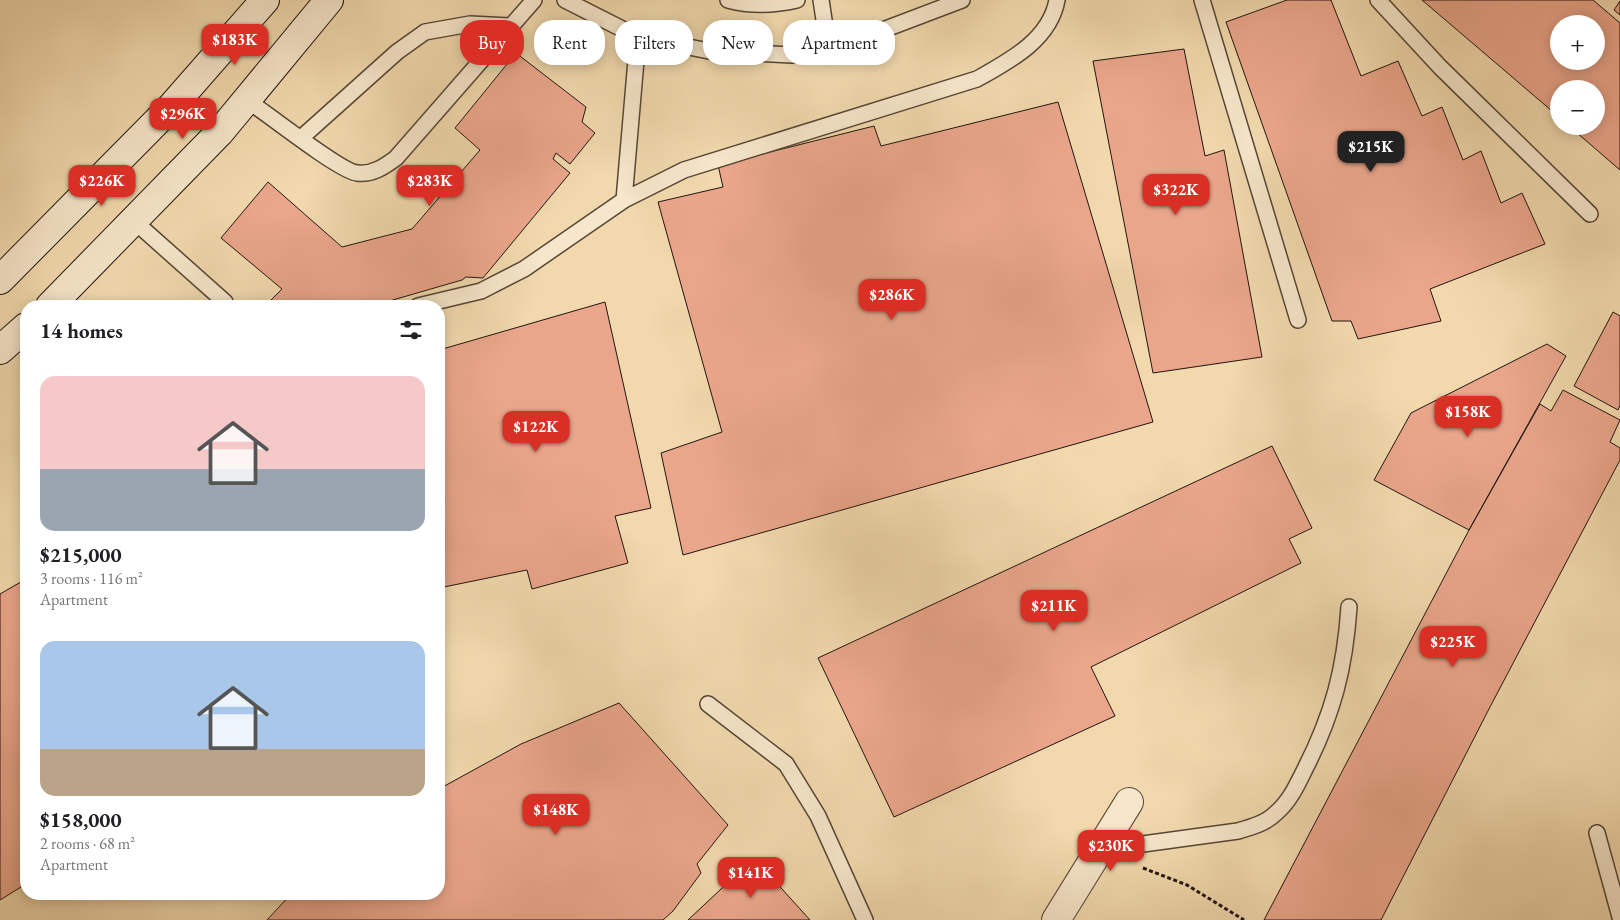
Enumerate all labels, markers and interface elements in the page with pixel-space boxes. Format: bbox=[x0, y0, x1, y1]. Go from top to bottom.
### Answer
map controls bbox=[1550, 15, 1605, 135]
button: + bbox=[1550, 15, 1605, 70]
chip: Buy bbox=[460, 20, 524, 65]
chip: Rent bbox=[534, 20, 605, 65]
chip: Filters bbox=[615, 20, 693, 65]
chip: New bbox=[703, 20, 773, 65]
chip: Apartment bbox=[783, 20, 895, 65]
pin: $183K bbox=[200, 23, 270, 66]
text: $183K bbox=[213, 29, 257, 50]
button: − bbox=[1550, 80, 1605, 135]
pin: $296K bbox=[148, 98, 218, 140]
text: $296K bbox=[161, 103, 205, 124]
pin: $215K bbox=[1336, 130, 1406, 173]
text: $215K bbox=[1349, 136, 1393, 157]
pin: $226K bbox=[67, 164, 137, 207]
pin: $283K bbox=[395, 164, 465, 207]
text: $226K bbox=[80, 170, 124, 191]
text: $283K bbox=[408, 170, 452, 191]
pin: $322K bbox=[1141, 174, 1211, 216]
text: $322K bbox=[1154, 179, 1198, 200]
pin: $286K bbox=[857, 278, 927, 321]
text: $286K bbox=[870, 284, 914, 305]
icon: filters bbox=[397, 316, 425, 344]
text: 14 homes bbox=[40, 317, 123, 344]
pin: $158K bbox=[1433, 396, 1503, 438]
text: $158K bbox=[1446, 401, 1490, 422]
icon: home bbox=[188, 408, 278, 498]
pin: $122K bbox=[501, 410, 571, 453]
text: $122K bbox=[514, 416, 558, 437]
text: $215,000 bbox=[40, 541, 122, 568]
text: 3 rooms · 116 m² bbox=[40, 568, 143, 589]
text: Apartment bbox=[40, 589, 108, 610]
pin: $211K bbox=[1019, 590, 1089, 632]
text: $211K bbox=[1032, 595, 1076, 616]
pin: $225K bbox=[1418, 626, 1488, 668]
text: $225K bbox=[1431, 631, 1475, 652]
icon: home bbox=[188, 673, 278, 763]
pin: $148K bbox=[521, 794, 591, 836]
text: $148K bbox=[534, 799, 578, 820]
text: $158,000 bbox=[40, 806, 122, 833]
pin: $230K bbox=[1076, 830, 1146, 872]
text: 2 rooms · 68 m² bbox=[40, 833, 135, 854]
text: $230K bbox=[1089, 835, 1133, 856]
text: Apartment bbox=[40, 854, 108, 875]
pin: $141K bbox=[716, 856, 786, 899]
text: $141K bbox=[729, 862, 773, 883]

